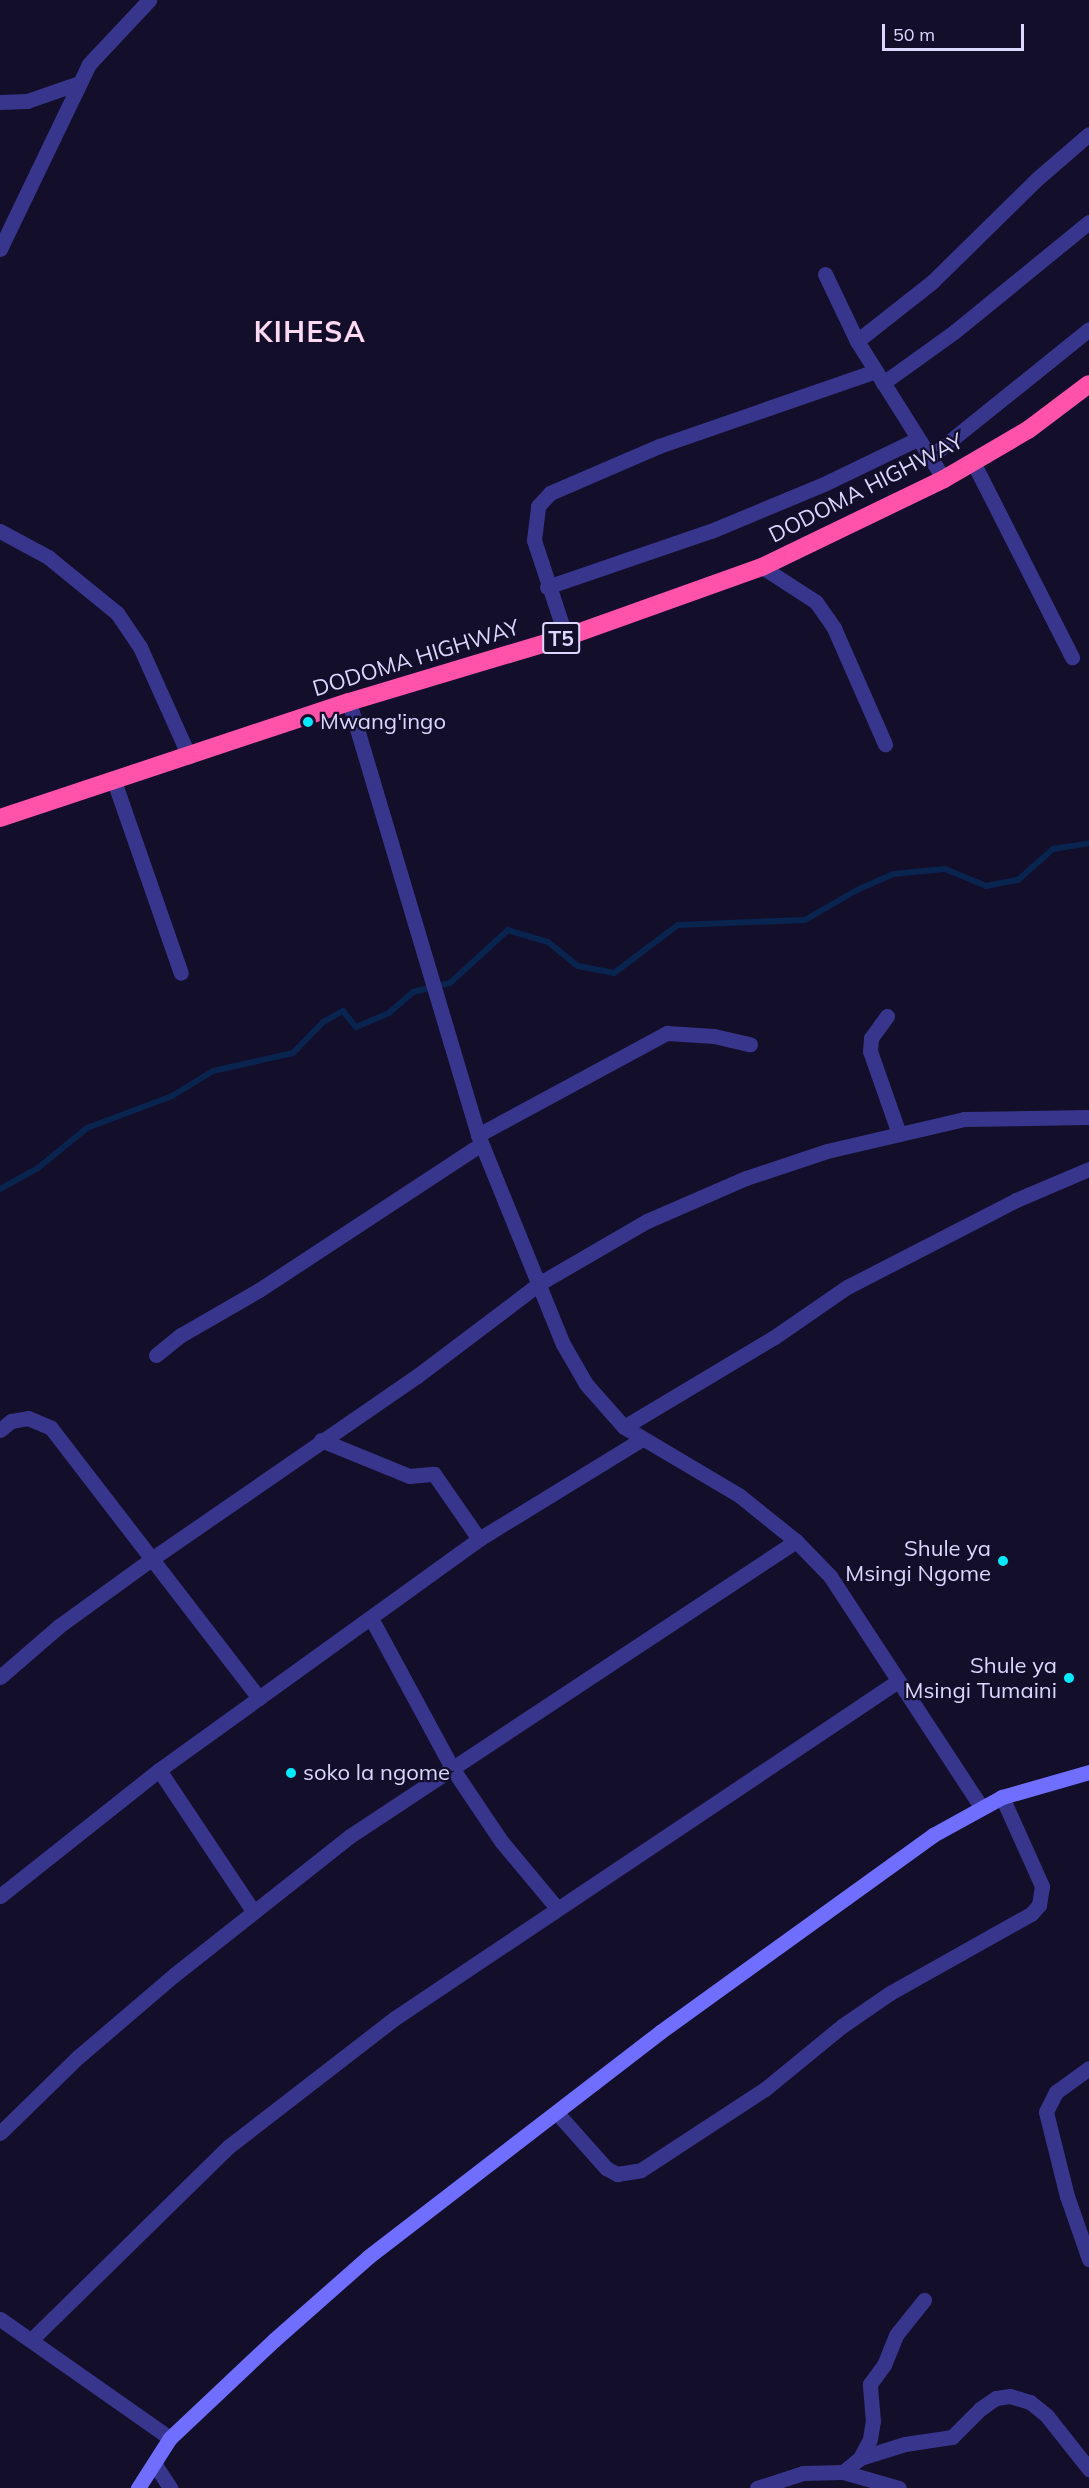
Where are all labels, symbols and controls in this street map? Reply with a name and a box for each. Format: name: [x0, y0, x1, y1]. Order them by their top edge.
scale bar: [885, 12, 1028, 50]
text: 50 m: [893, 23, 935, 46]
district label: KIHESA: [254, 315, 366, 349]
street label: DODOMA HIGHWAY: [764, 428, 968, 548]
street label: DODOMA HIGHWAY: [310, 614, 522, 702]
road number: T5: [542, 620, 580, 656]
place label: Mwang'ingo: [320, 709, 446, 735]
marker: Mwang'ingo: [301, 715, 315, 729]
place label: Shule ya Msingi Ngome: [845, 1535, 991, 1586]
marker: Shule ya Msingi Ngome: [996, 1554, 1010, 1568]
place label: Shule ya Msingi Tumaini: [905, 1652, 1057, 1704]
marker: Shule ya Msingi Tumaini: [1062, 1671, 1076, 1685]
place label: soko la ngome: [303, 1760, 450, 1786]
marker: soko la ngome: [284, 1766, 298, 1780]

